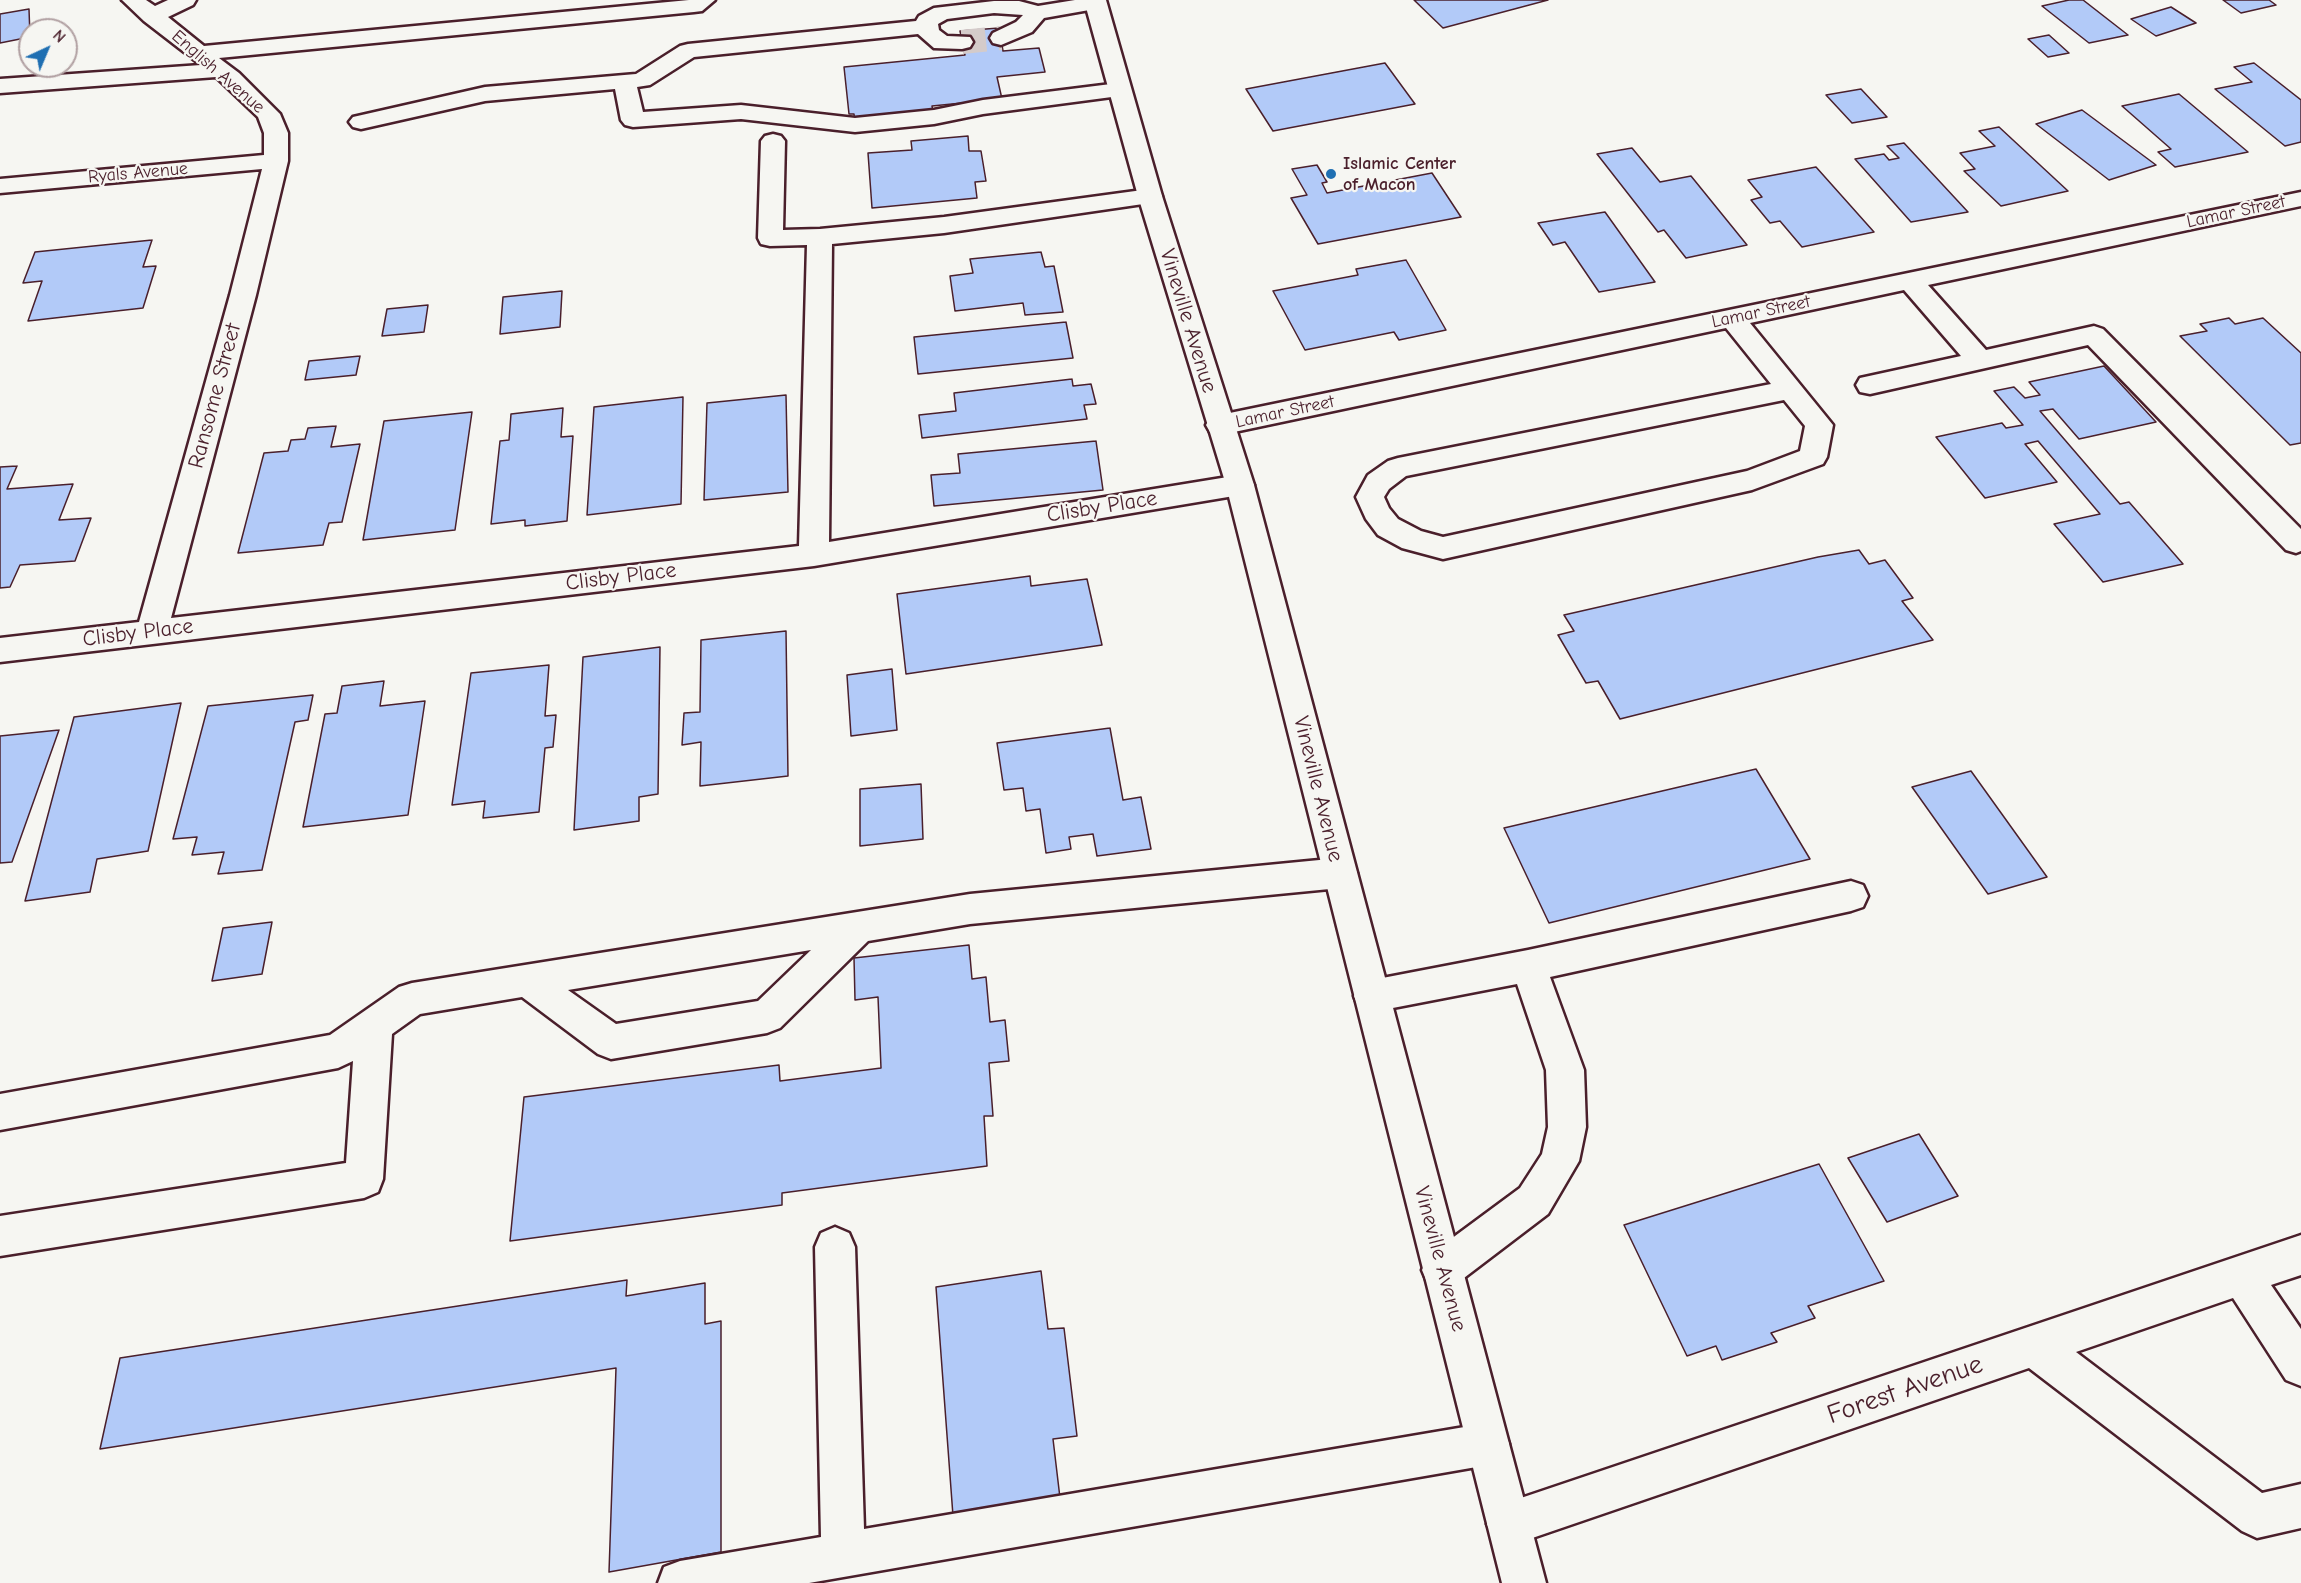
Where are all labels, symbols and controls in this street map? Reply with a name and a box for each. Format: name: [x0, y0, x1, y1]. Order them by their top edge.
north arrow: [18, 18, 78, 78]
text: N: [49, 26, 69, 47]
street label: English Avenue: [167, 26, 269, 118]
place label: Islamic Center of Macon: [1343, 153, 1456, 195]
street label: Ryals Avenue: [87, 158, 189, 188]
marker: Islamic Center of Macon: [1324, 167, 1338, 181]
street label: Lamar Street: [2185, 191, 2287, 233]
street label: Vineville Avenue: [1154, 246, 1222, 396]
street label: Lamar Street: [1710, 291, 1812, 333]
street label: Ransome Street: [183, 321, 247, 471]
street label: Lamar Street: [1234, 391, 1336, 433]
street label: Clisby Place: [1045, 485, 1159, 529]
street label: Clisby Place: [564, 557, 678, 597]
street label: Clisby Place: [81, 613, 195, 653]
street label: Vineville Avenue: [1287, 713, 1349, 865]
street label: Vineville Avenue: [1408, 1184, 1472, 1334]
street label: Forest Avenue: [1823, 1348, 1987, 1432]

